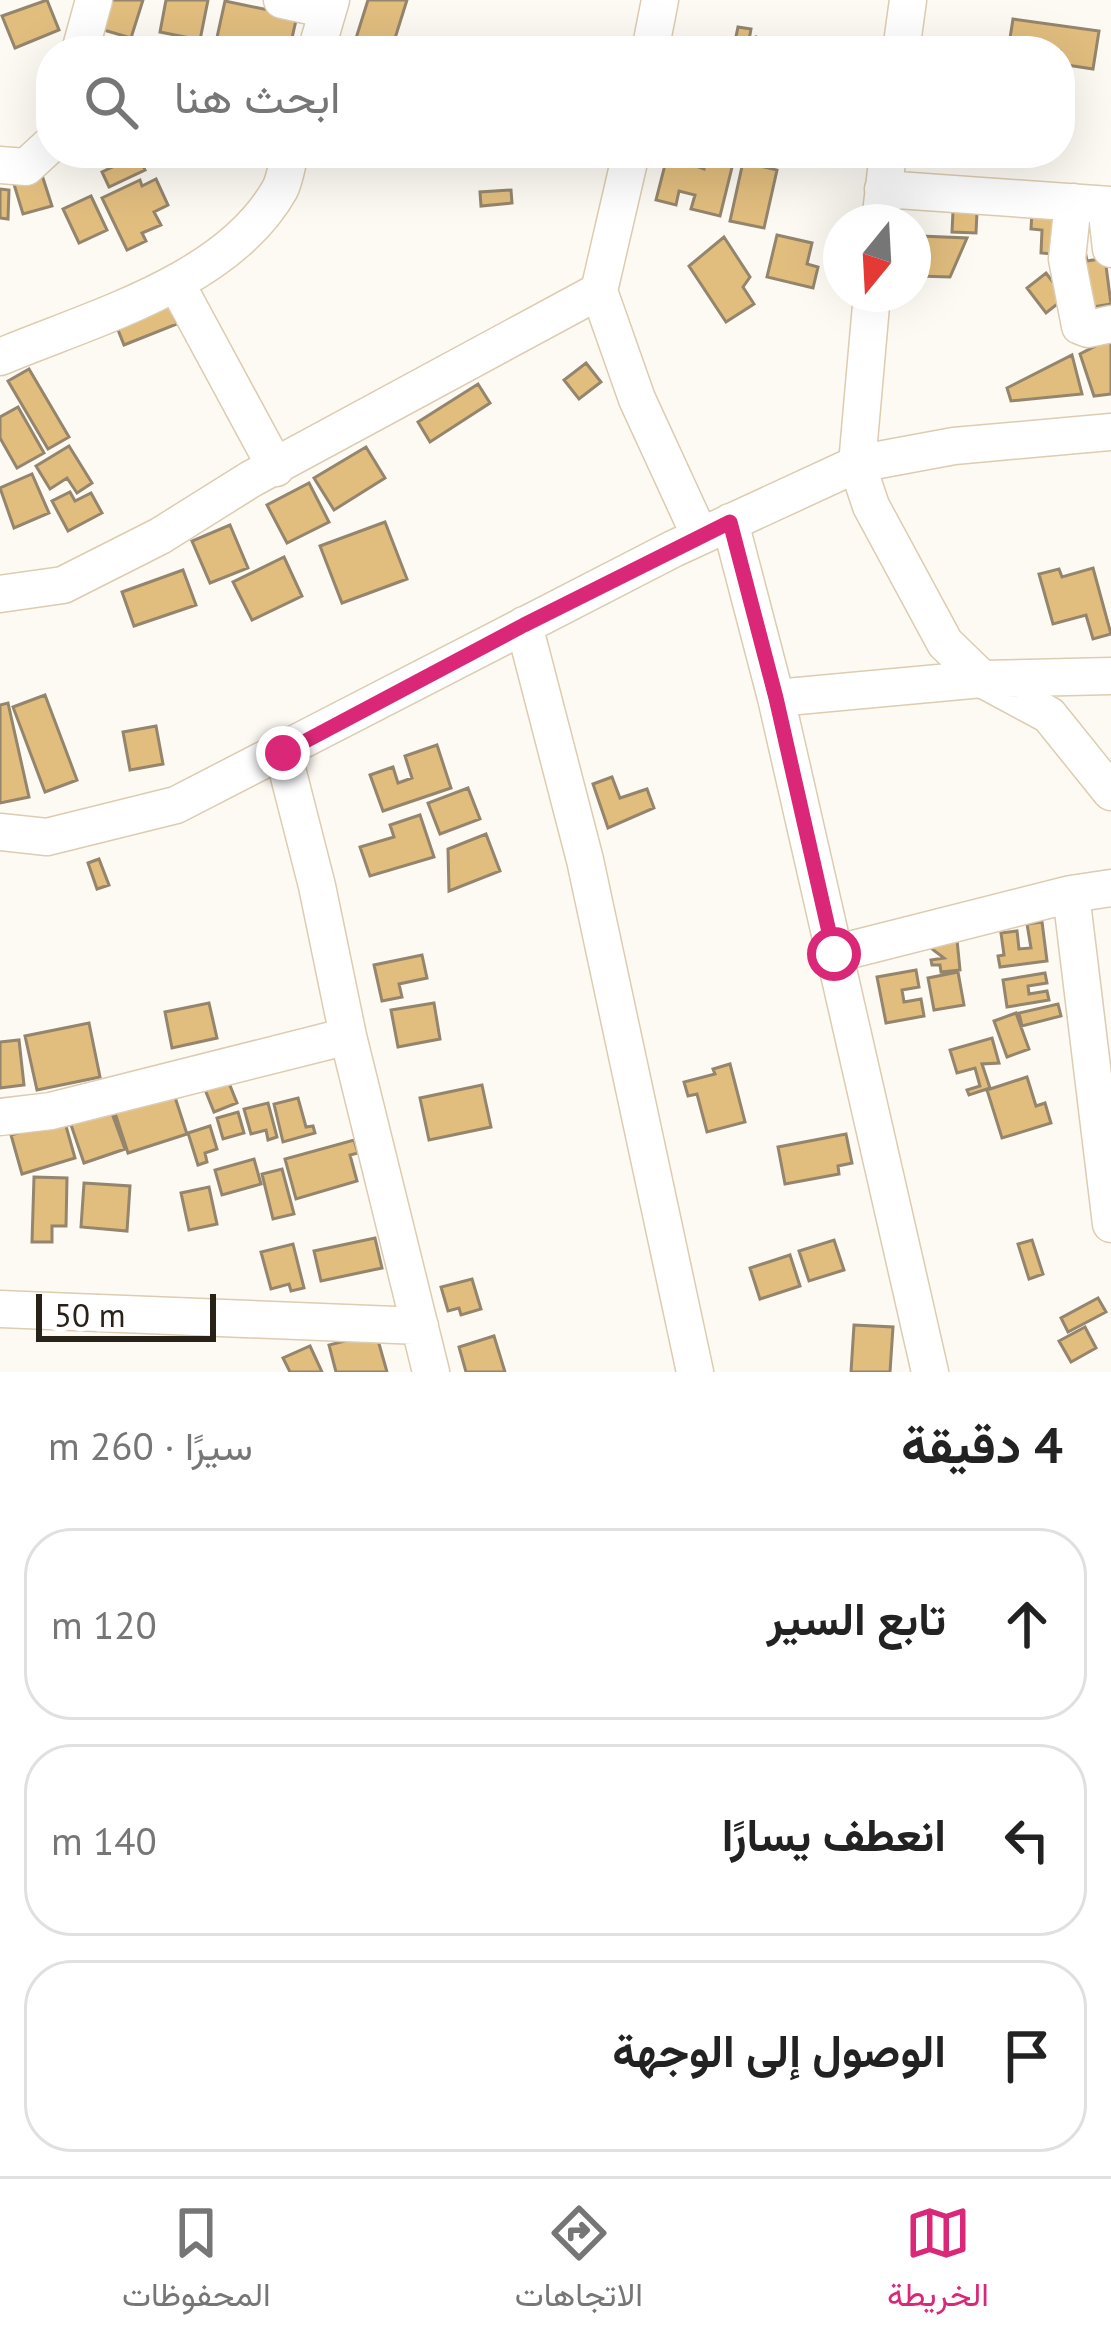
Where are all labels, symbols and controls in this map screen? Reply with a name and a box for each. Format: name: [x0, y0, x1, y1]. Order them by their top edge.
search box: [36, 36, 1075, 168]
text: ابحث هنا: [174, 67, 340, 125]
icon: search: [78, 69, 144, 135]
north arrow: [823, 204, 931, 312]
route end: [256, 726, 310, 780]
route start: [807, 927, 861, 981]
scale bar: [36, 1288, 216, 1341]
text: 50 m: [54, 1293, 126, 1336]
text: 4 دقيقة: [901, 1411, 1063, 1477]
text: سيرًا · 260 m: [48, 1420, 253, 1471]
text: تابع السير: [767, 1589, 946, 1647]
icon: ahead: [994, 1591, 1060, 1657]
text: 120 m: [51, 1599, 157, 1650]
text: انعطف يسارًا: [722, 1805, 946, 1863]
icon: left: [994, 1807, 1060, 1873]
text: 140 m: [51, 1815, 157, 1866]
text: الوصول إلى الوجهة: [612, 2021, 946, 2079]
icon: arrive: [994, 2023, 1060, 2089]
tab: المحفوظات: [122, 2200, 271, 2324]
tab: الاتجاهات: [515, 2200, 643, 2324]
tab: الخريطة: [887, 2200, 989, 2324]

